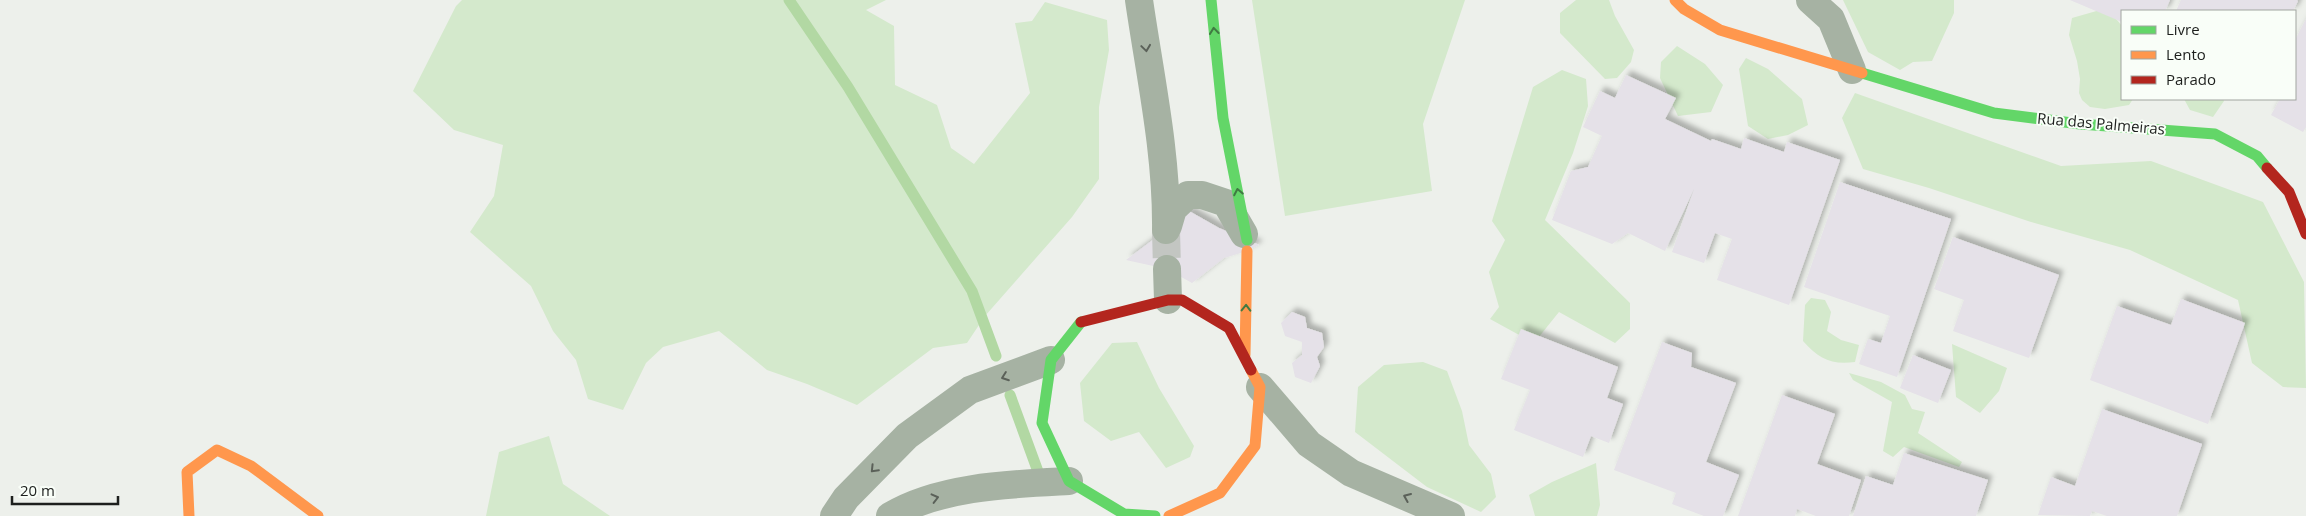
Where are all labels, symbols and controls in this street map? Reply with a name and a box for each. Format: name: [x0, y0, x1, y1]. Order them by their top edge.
legend: [2121, 10, 2296, 100]
text: Livre: [2166, 19, 2200, 39]
one-way arrow: [1209, 27, 1220, 35]
text: Lento: [2166, 44, 2206, 64]
one-way arrow: [1140, 45, 1151, 53]
text: Parado: [2166, 69, 2216, 89]
street label: Rua das Palmeiras: [2036, 107, 2166, 139]
one-way arrow: [1233, 188, 1243, 196]
one-way arrow: [1240, 304, 1251, 312]
one-way arrow: [1002, 371, 1010, 381]
one-way arrow: [871, 464, 880, 473]
scale bar: [12, 474, 119, 506]
text: 20 m: [20, 480, 55, 500]
one-way arrow: [1403, 492, 1412, 503]
one-way arrow: [930, 493, 939, 504]

